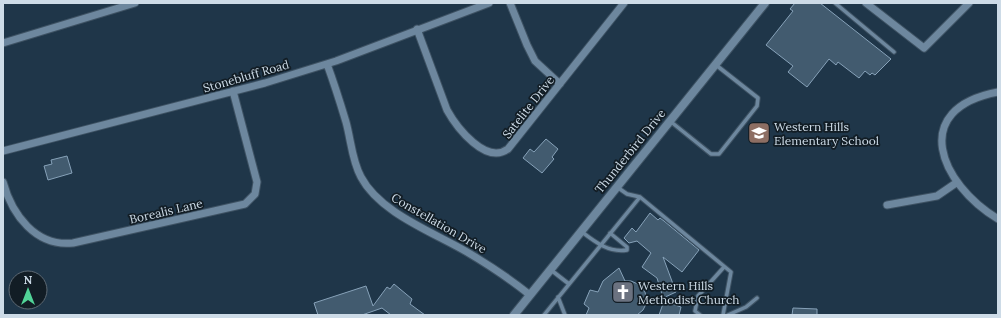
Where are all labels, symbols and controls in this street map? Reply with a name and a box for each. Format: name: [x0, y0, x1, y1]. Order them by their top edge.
street label: Stonebluff Road: [201, 57, 291, 95]
street label: Satelite Drive: [499, 72, 557, 141]
street label: Thunderbird Drive: [591, 106, 669, 196]
place label: Western Hills Elementary School: [774, 119, 879, 148]
school or university icon: Western Hills Elementary School: [746, 120, 772, 146]
street label: Constellation Drive: [389, 190, 490, 257]
street label: Borealis Lane: [128, 195, 205, 227]
north arrow: [8, 270, 48, 310]
text: N: [24, 273, 33, 287]
place label: Western Hills Methodist Church: [638, 278, 740, 307]
church icon: Western Hills Methodist Church: [610, 279, 636, 305]

